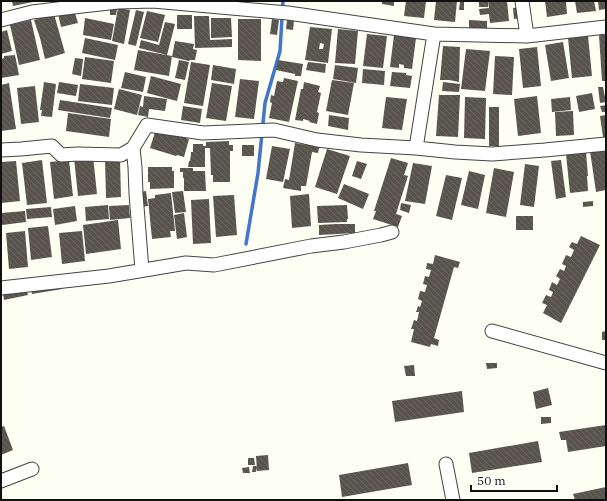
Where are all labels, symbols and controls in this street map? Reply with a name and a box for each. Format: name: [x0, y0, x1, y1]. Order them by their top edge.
scale bar: [471, 467, 557, 493]
text: 50 m: [477, 473, 506, 488]

